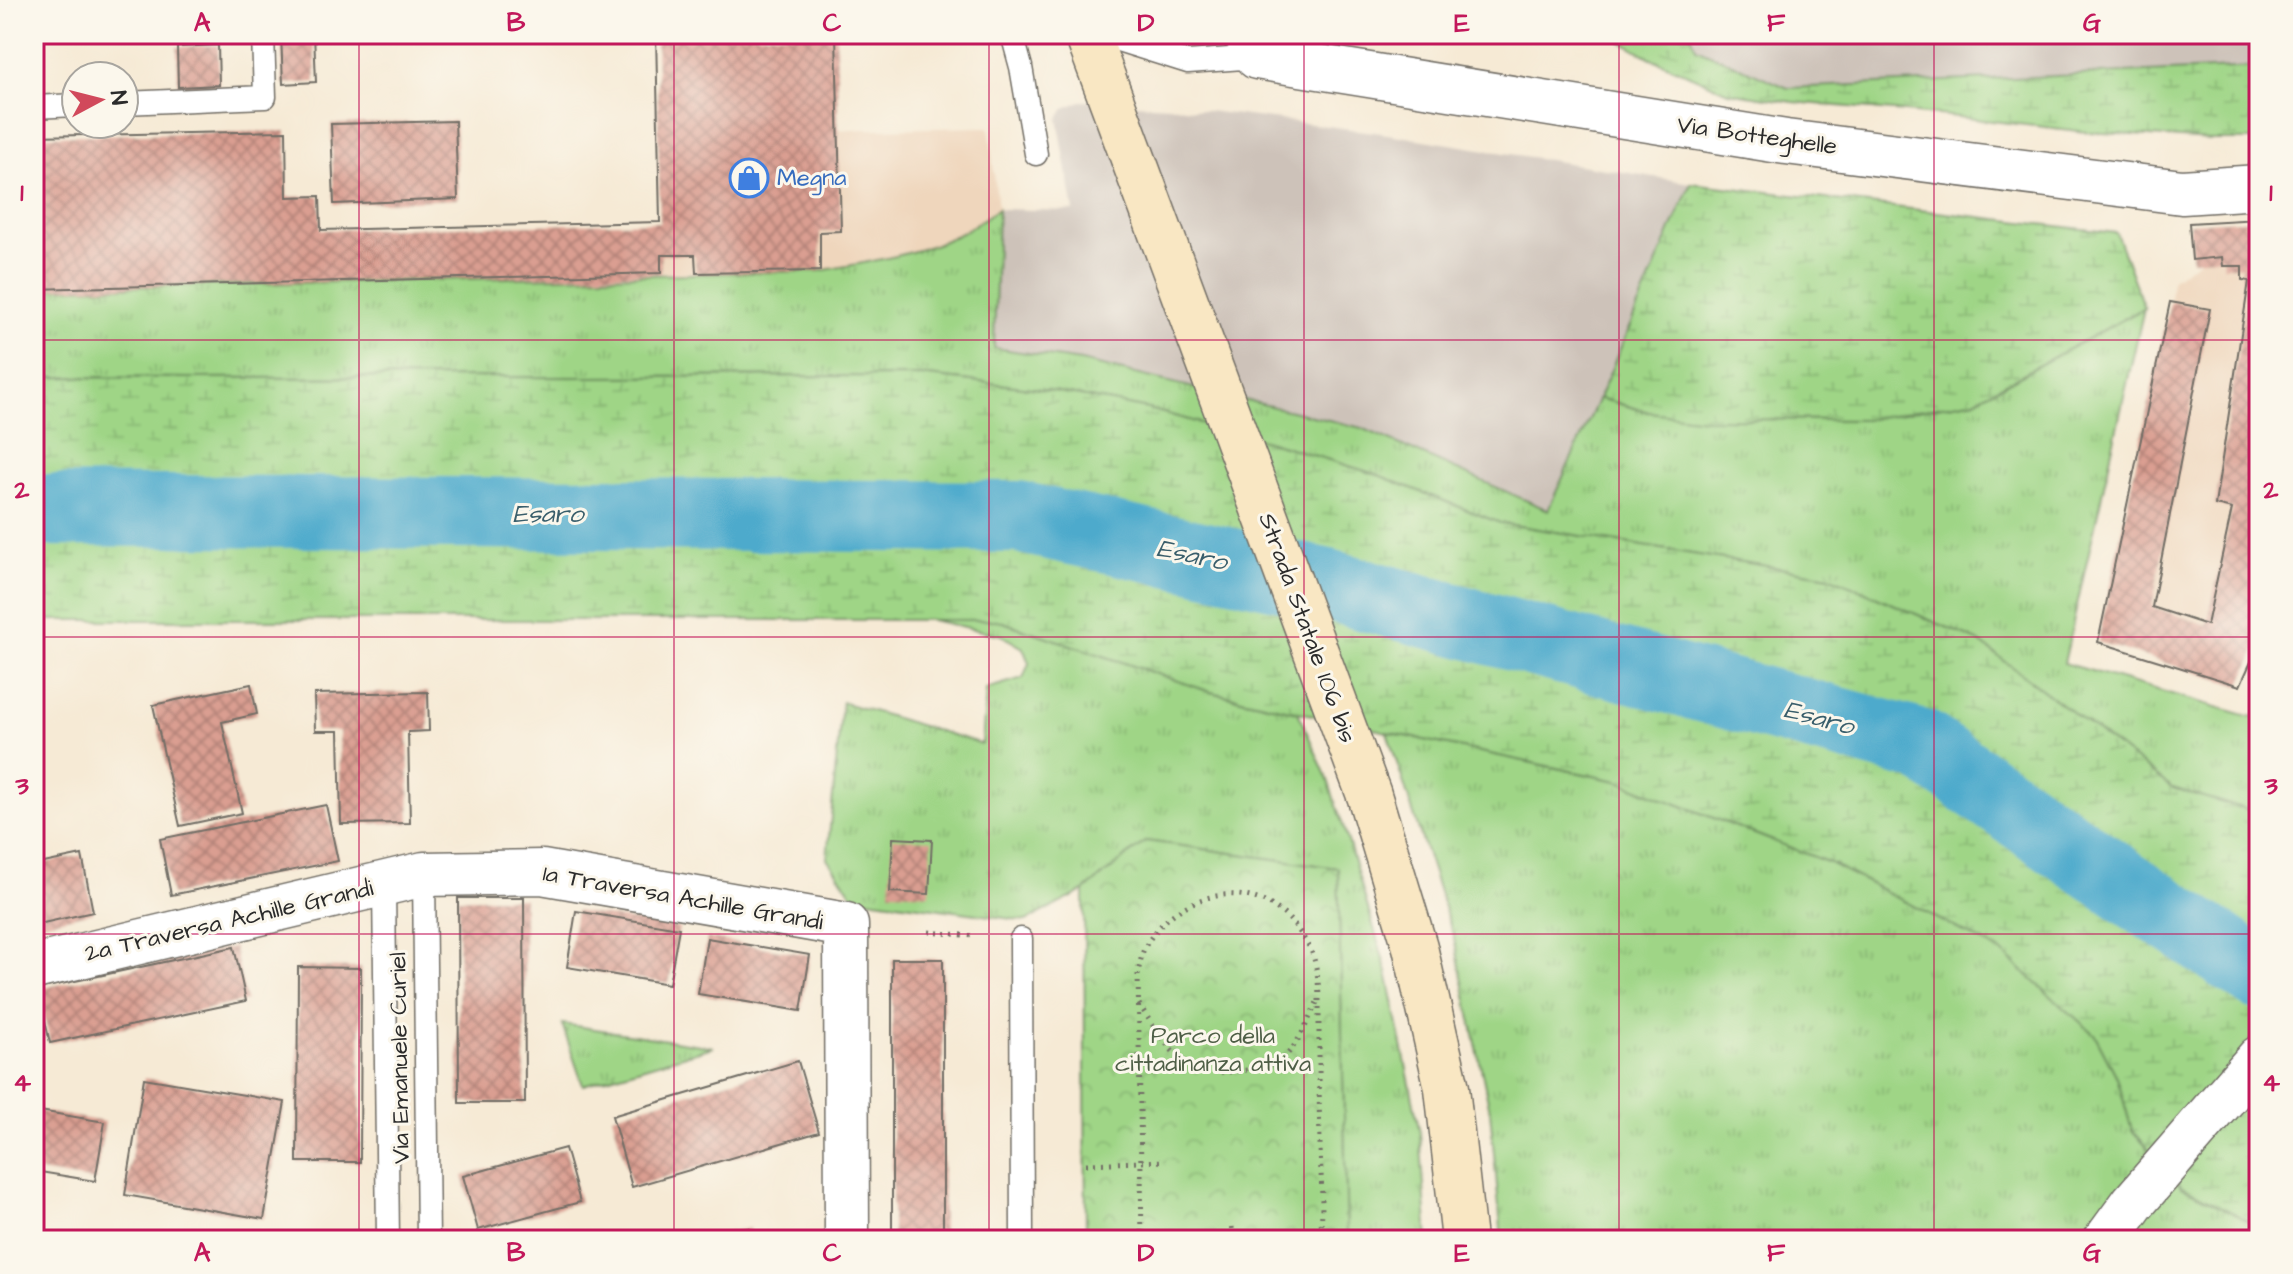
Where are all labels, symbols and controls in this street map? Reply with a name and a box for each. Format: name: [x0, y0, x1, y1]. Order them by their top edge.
text: A: [194, 5, 211, 41]
text: B: [507, 5, 526, 41]
text: C: [823, 5, 842, 41]
text: D: [1138, 5, 1155, 41]
text: E: [1454, 5, 1470, 41]
text: F: [1767, 5, 1786, 41]
text: G: [2083, 5, 2101, 41]
north arrow: [60, 60, 140, 140]
text: N: [102, 89, 135, 107]
street label: Via Botteghelle: [1675, 108, 1839, 165]
shop icon: Megna: [728, 157, 770, 199]
place label: Megna: [777, 161, 846, 196]
text: 1: [20, 175, 24, 211]
text: 1: [2269, 175, 2273, 211]
text: 2: [14, 472, 30, 508]
text: 2: [2263, 472, 2279, 508]
water label: Esaro: [513, 496, 586, 532]
street label: Strada Statale 106 bis: [1250, 508, 1364, 748]
water label: Esaro: [1154, 530, 1233, 580]
water label: Esaro: [1780, 691, 1860, 745]
text: 3: [14, 768, 29, 804]
text: 3: [2263, 768, 2278, 804]
street label: 1a Traversa Achille Grandi: [540, 857, 826, 939]
street label: 2a Traversa Achille Grandi: [82, 871, 377, 971]
street label: Via Emanuele Curiel: [381, 952, 419, 1164]
park label: Parco della cittadinanza attiva: [1115, 1019, 1311, 1081]
text: 4: [13, 1065, 31, 1101]
text: 4: [2262, 1065, 2280, 1101]
text: A: [194, 1235, 211, 1271]
text: B: [507, 1235, 526, 1271]
text: C: [823, 1235, 842, 1271]
text: D: [1138, 1235, 1155, 1271]
text: E: [1454, 1235, 1470, 1271]
text: F: [1767, 1235, 1786, 1271]
text: G: [2083, 1235, 2101, 1271]

